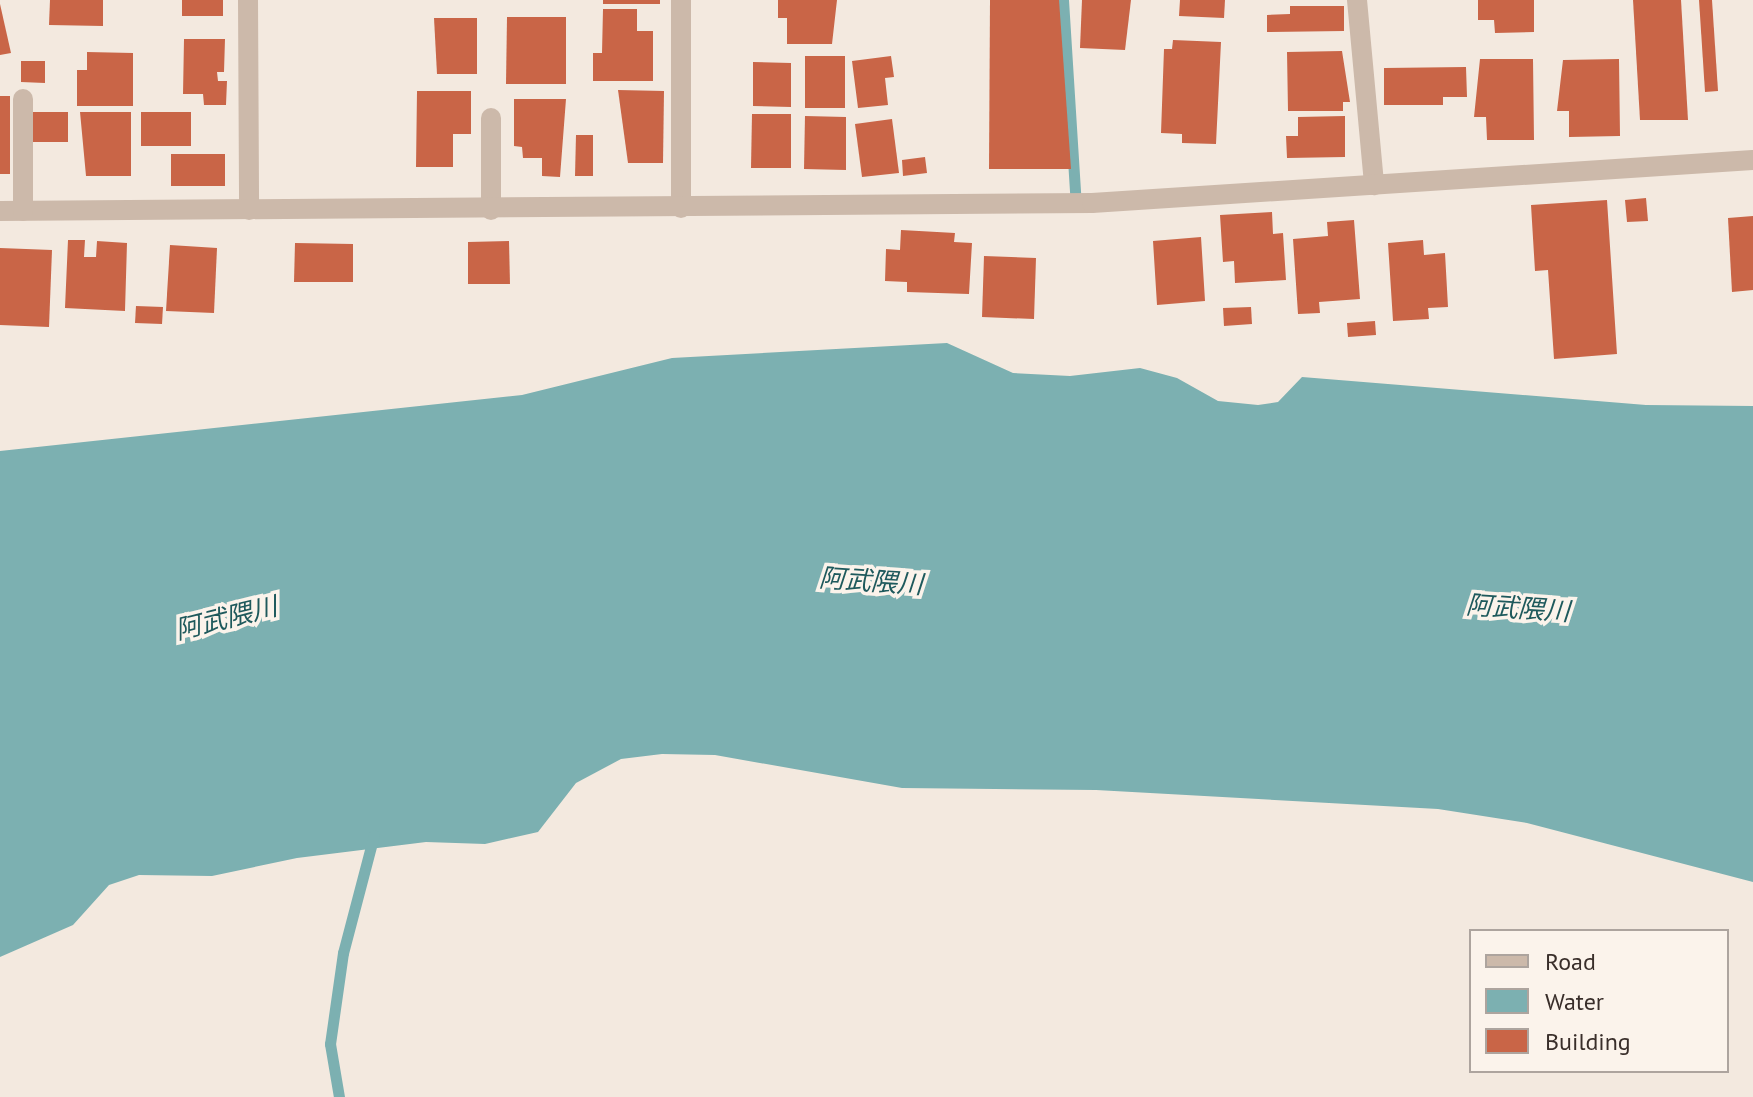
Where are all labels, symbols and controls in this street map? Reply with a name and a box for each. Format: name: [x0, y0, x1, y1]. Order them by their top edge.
water label: 阿武隈川: [818, 562, 924, 600]
water label: 阿武隈川: [1465, 589, 1571, 627]
water label: 阿武隈川: [172, 590, 280, 646]
legend: [1469, 929, 1729, 1073]
text: Road: [1545, 946, 1596, 977]
text: Water: [1545, 986, 1604, 1017]
text: Building: [1545, 1026, 1631, 1057]

